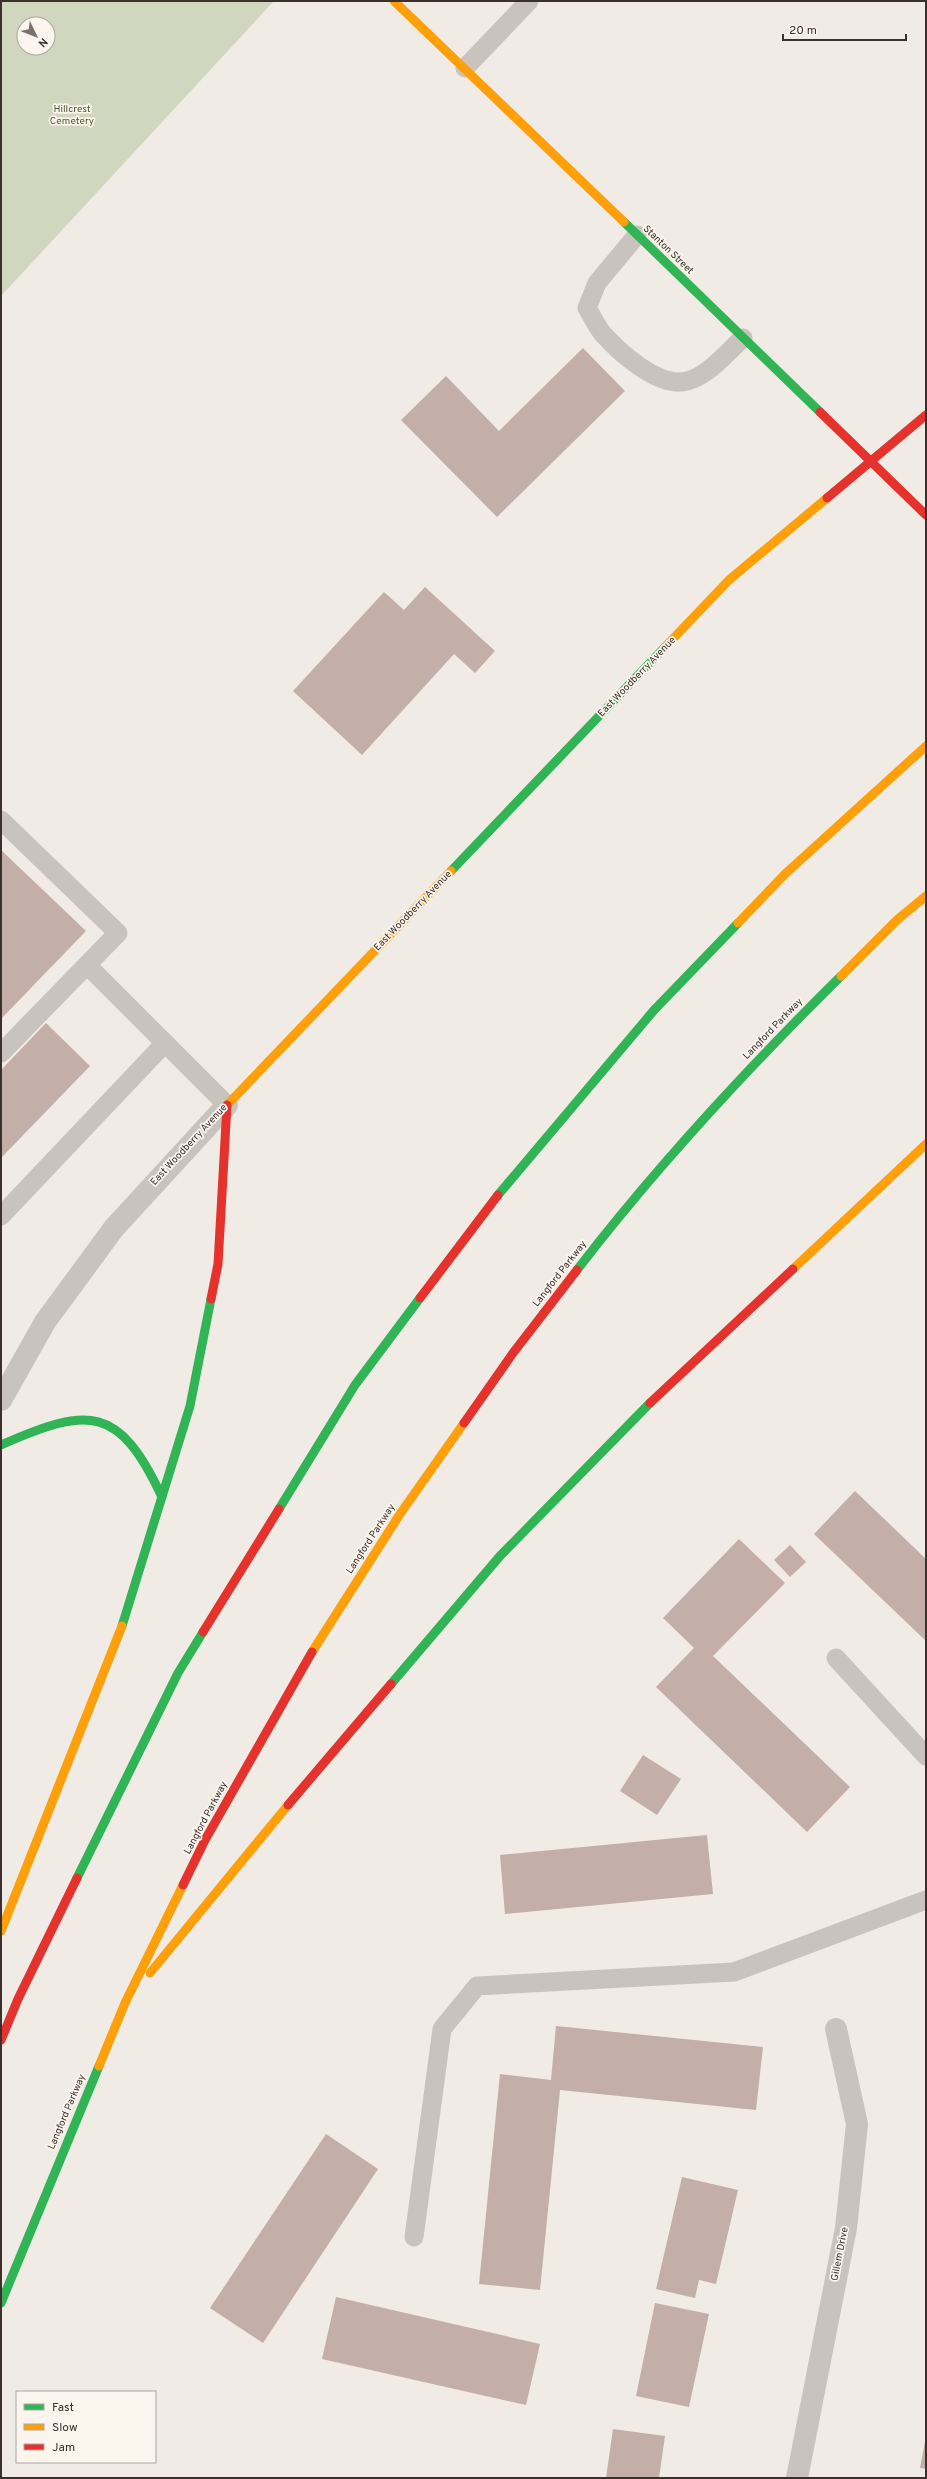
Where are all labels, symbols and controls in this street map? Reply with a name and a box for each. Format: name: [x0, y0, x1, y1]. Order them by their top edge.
north arrow: [16, 16, 56, 56]
scale bar: [783, 16, 906, 42]
text: 20 m: [789, 23, 817, 39]
text: N: [35, 34, 50, 50]
park label: Hillcrest Cemetery: [50, 103, 94, 128]
street label: Stanton Street: [640, 223, 696, 277]
street label: East Woodberry Avenue: [595, 634, 679, 720]
street label: East Woodberry Avenue: [371, 868, 455, 954]
street label: Langford Parkway: [740, 995, 806, 1063]
street label: East Woodberry Avenue: [148, 1102, 230, 1188]
street label: Langford Parkway: [530, 1238, 590, 1310]
street label: Langford Parkway: [344, 1502, 398, 1576]
street label: Langford Parkway: [181, 1779, 231, 1857]
street label: Langford Parkway: [45, 2072, 89, 2152]
street label: Gillem Drive: [828, 2226, 852, 2282]
legend: [16, 2391, 156, 2463]
text: Fast: [52, 2400, 74, 2416]
text: Slow: [52, 2420, 78, 2436]
text: Jam: [52, 2440, 75, 2456]

